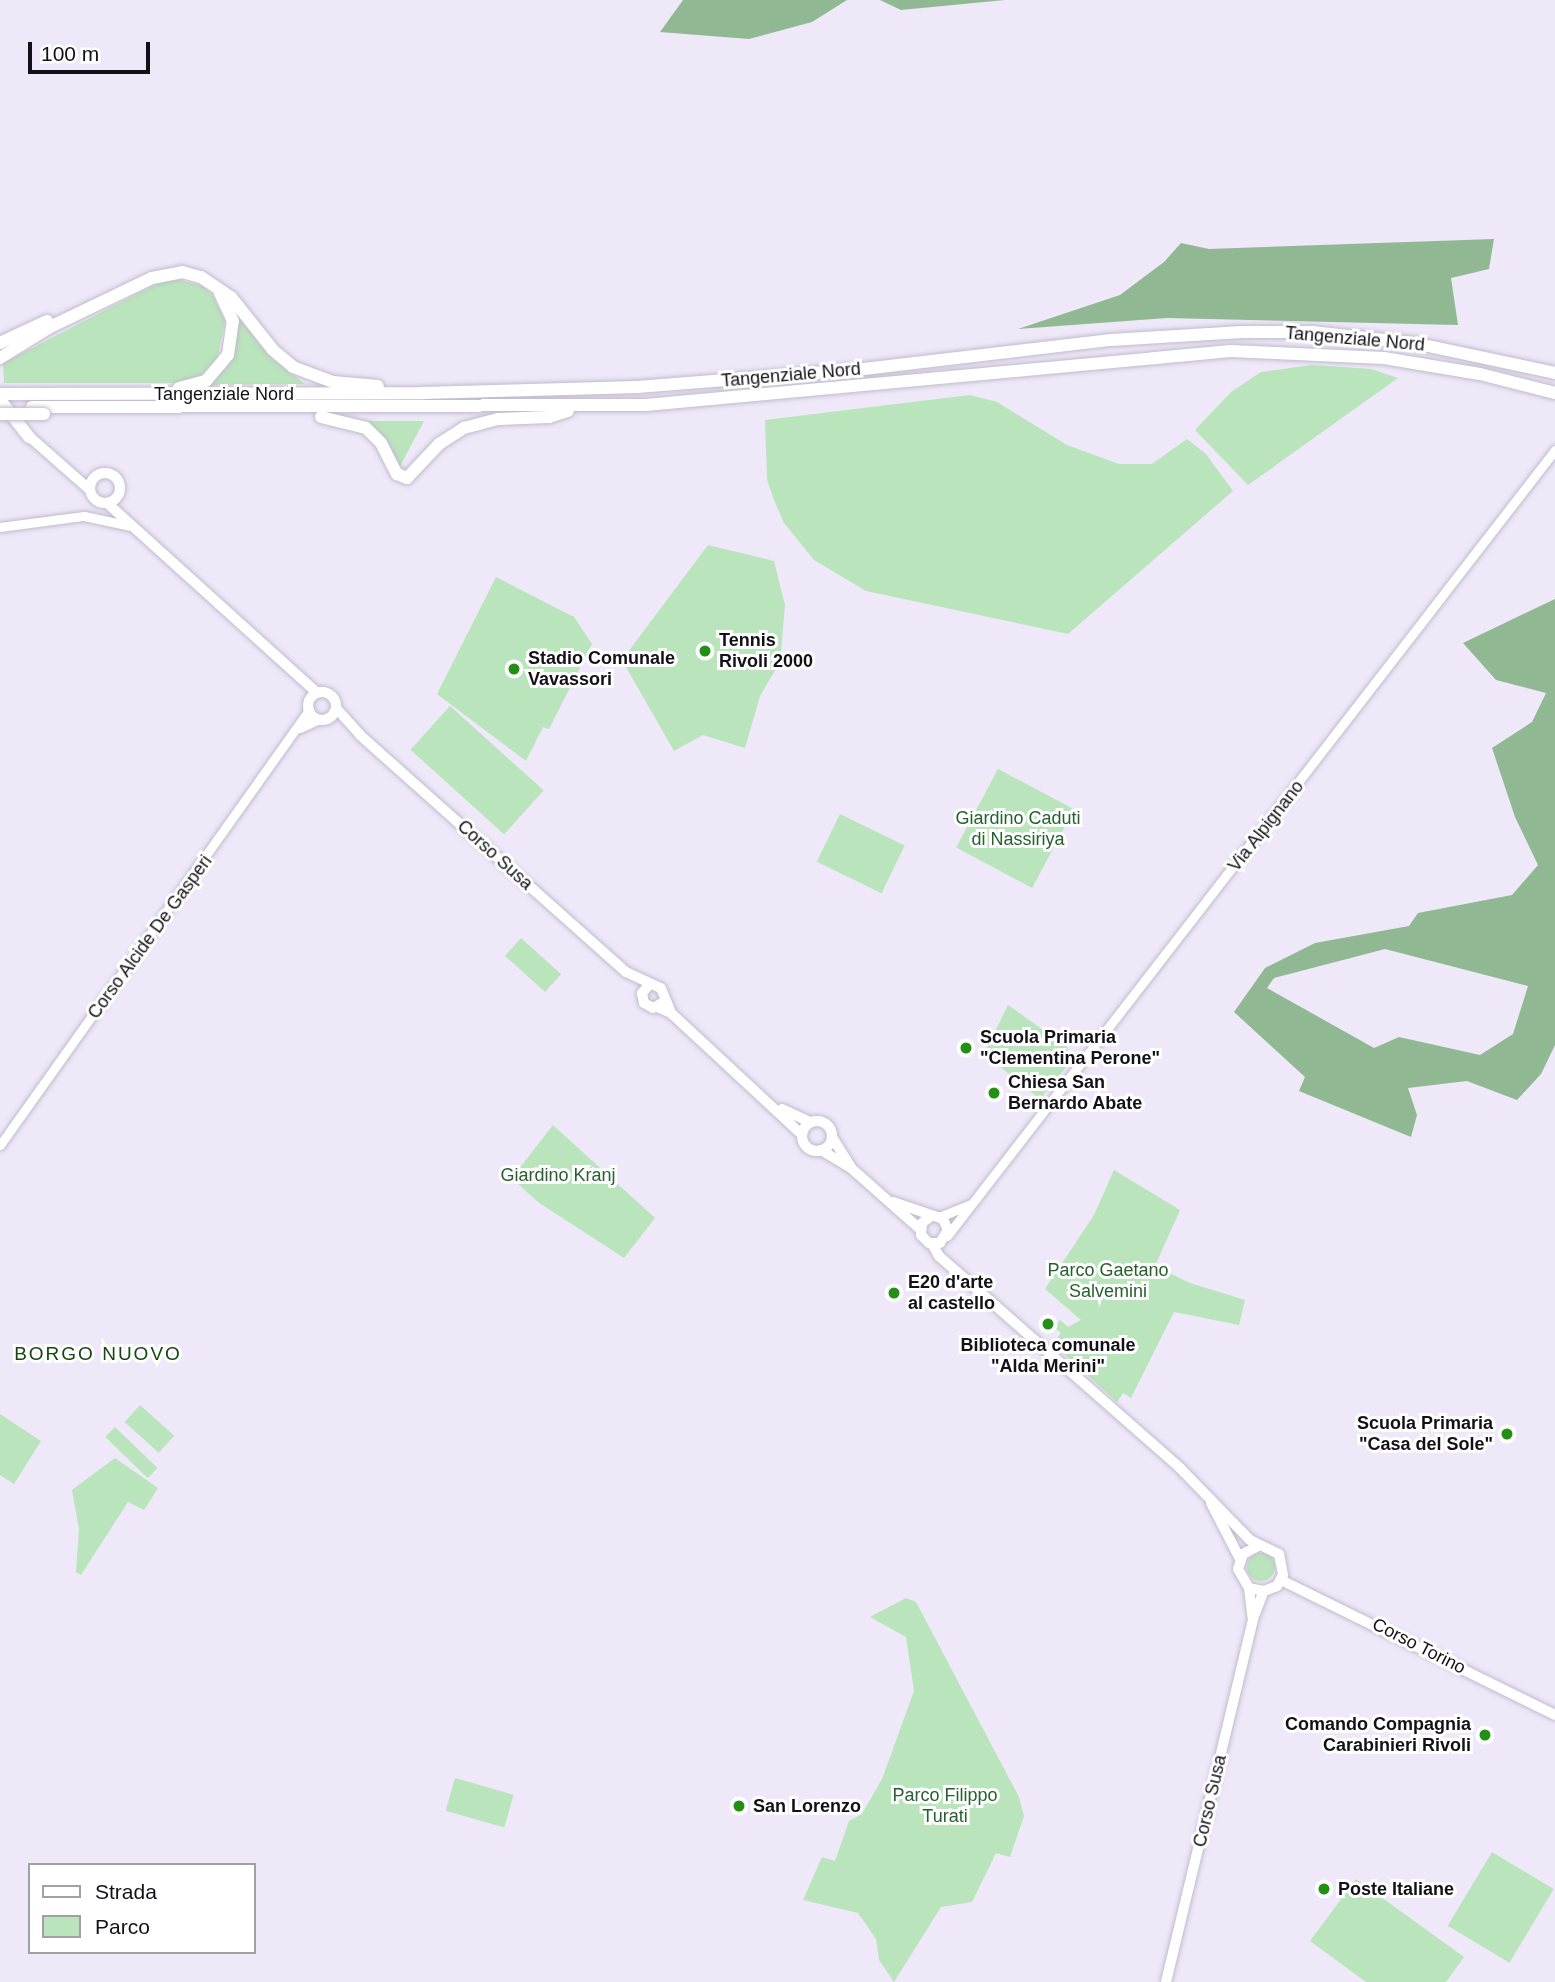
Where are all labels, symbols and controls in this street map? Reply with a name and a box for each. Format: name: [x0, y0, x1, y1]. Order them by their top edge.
scale bar: [32, 28, 154, 72]
text: 100 m: [41, 42, 99, 65]
street label: Tangenziale Nord: [1284, 322, 1426, 356]
street label: Tangenziale Nord: [720, 358, 862, 392]
street label: Tangenziale Nord: [154, 383, 294, 405]
place label: Tennis Rivoli 2000: [719, 630, 813, 672]
marker: Tennis Rivoli 2000: [697, 643, 713, 659]
place label: Stadio Comunale Vavassori: [528, 648, 675, 690]
marker: Stadio Comunale Vavassori: [506, 661, 522, 677]
street label: Via Alpignano: [1223, 776, 1309, 876]
park label: Giardino Caduti di Nassiriya: [955, 808, 1081, 850]
street label: Corso Susa: [453, 816, 537, 894]
street label: Corso Alcide De Gasperi: [83, 851, 217, 1023]
place label: Scuola Primaria "Clementina Perone": [980, 1027, 1160, 1070]
marker: Scuola Primaria "Clementina Perone": [958, 1040, 974, 1056]
place label: Chiesa San Bernardo Abate: [1008, 1072, 1143, 1114]
marker: Chiesa San Bernardo Abate: [986, 1085, 1002, 1101]
park label: Giardino Kranj: [500, 1164, 616, 1186]
park label: Parco Gaetano Salvemini: [1047, 1260, 1169, 1302]
place label: E20 d'arte al castello: [908, 1272, 995, 1314]
marker: E20 d'arte al castello: [886, 1285, 902, 1301]
marker: Biblioteca comunale "Alda Merini": [1040, 1316, 1056, 1332]
place label: Biblioteca comunale "Alda Merini": [960, 1335, 1136, 1378]
district label: BORGO NUOVO: [16, 1343, 180, 1365]
place label: Scuola Primaria "Casa del Sole": [1357, 1413, 1493, 1456]
marker: Scuola Primaria "Casa del Sole": [1499, 1426, 1515, 1442]
street label: Corso Torino: [1369, 1613, 1469, 1679]
place label: Comando Compagnia Carabinieri Rivoli: [1285, 1714, 1471, 1756]
marker: Comando Compagnia Carabinieri Rivoli: [1477, 1727, 1493, 1743]
street label: Corso Susa: [1189, 1753, 1231, 1849]
park label: Parco Filippo Turati: [892, 1785, 998, 1828]
place label: San Lorenzo: [753, 1795, 861, 1817]
marker: San Lorenzo: [731, 1798, 747, 1814]
legend: [28, 1863, 256, 1954]
place label: Poste Italiane: [1338, 1878, 1454, 1900]
text: Strada: [95, 1880, 157, 1903]
marker: Poste Italiane: [1316, 1881, 1332, 1897]
text: Parco: [95, 1915, 150, 1938]

